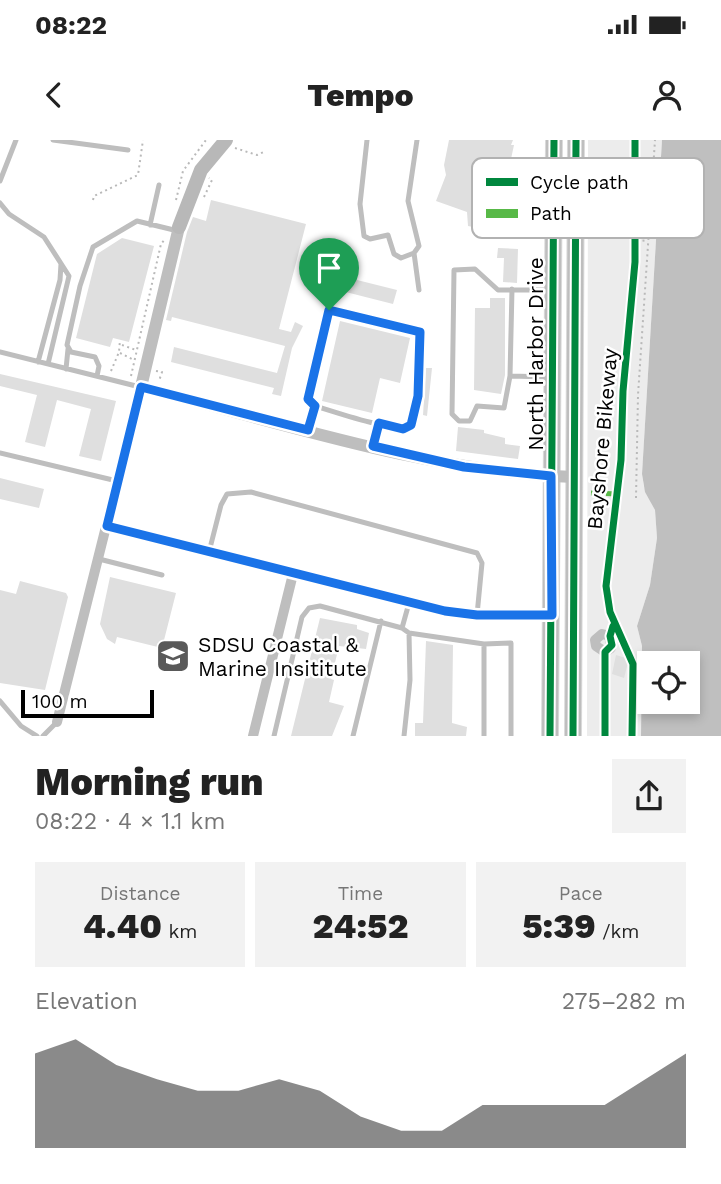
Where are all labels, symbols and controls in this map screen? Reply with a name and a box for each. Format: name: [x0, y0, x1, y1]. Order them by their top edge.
text: 08:22: [35, 10, 107, 40]
icon: back: [35, 76, 73, 114]
text: Tempo: [307, 76, 414, 114]
icon: person: [648, 76, 686, 114]
legend: [472, 158, 704, 238]
text: Cycle path: [530, 171, 629, 194]
text: Path: [530, 202, 572, 225]
pin: [299, 238, 359, 310]
icon: arrive: [310, 249, 348, 287]
street label: North Harbor Drive: [523, 257, 548, 451]
street label: Bayshore Bikeway: [582, 347, 622, 531]
place label: SDSU Coastal & Marine Insititute: [198, 632, 367, 681]
school or university icon: SDSU Coastal & Marine Insititute: [154, 637, 192, 675]
map controls: [637, 651, 700, 714]
button: locate: [637, 651, 700, 714]
scale bar: [21, 687, 154, 719]
text: 100 m: [32, 690, 88, 713]
button: share: [612, 759, 686, 833]
text: Morning run: [35, 760, 264, 804]
text: 08:22 · 4 × 1.1 km: [35, 808, 225, 835]
text: Distance: [100, 882, 181, 905]
text: Time: [338, 882, 383, 905]
text: Pace: [559, 882, 603, 905]
text: 4.40: [83, 905, 162, 947]
text: 24:52: [313, 905, 408, 947]
text: 5:39: [522, 905, 596, 947]
text: km: [162, 920, 197, 943]
text: /km: [596, 920, 639, 943]
text: Elevation: [35, 988, 138, 1015]
text: 275–282 m: [562, 988, 686, 1015]

